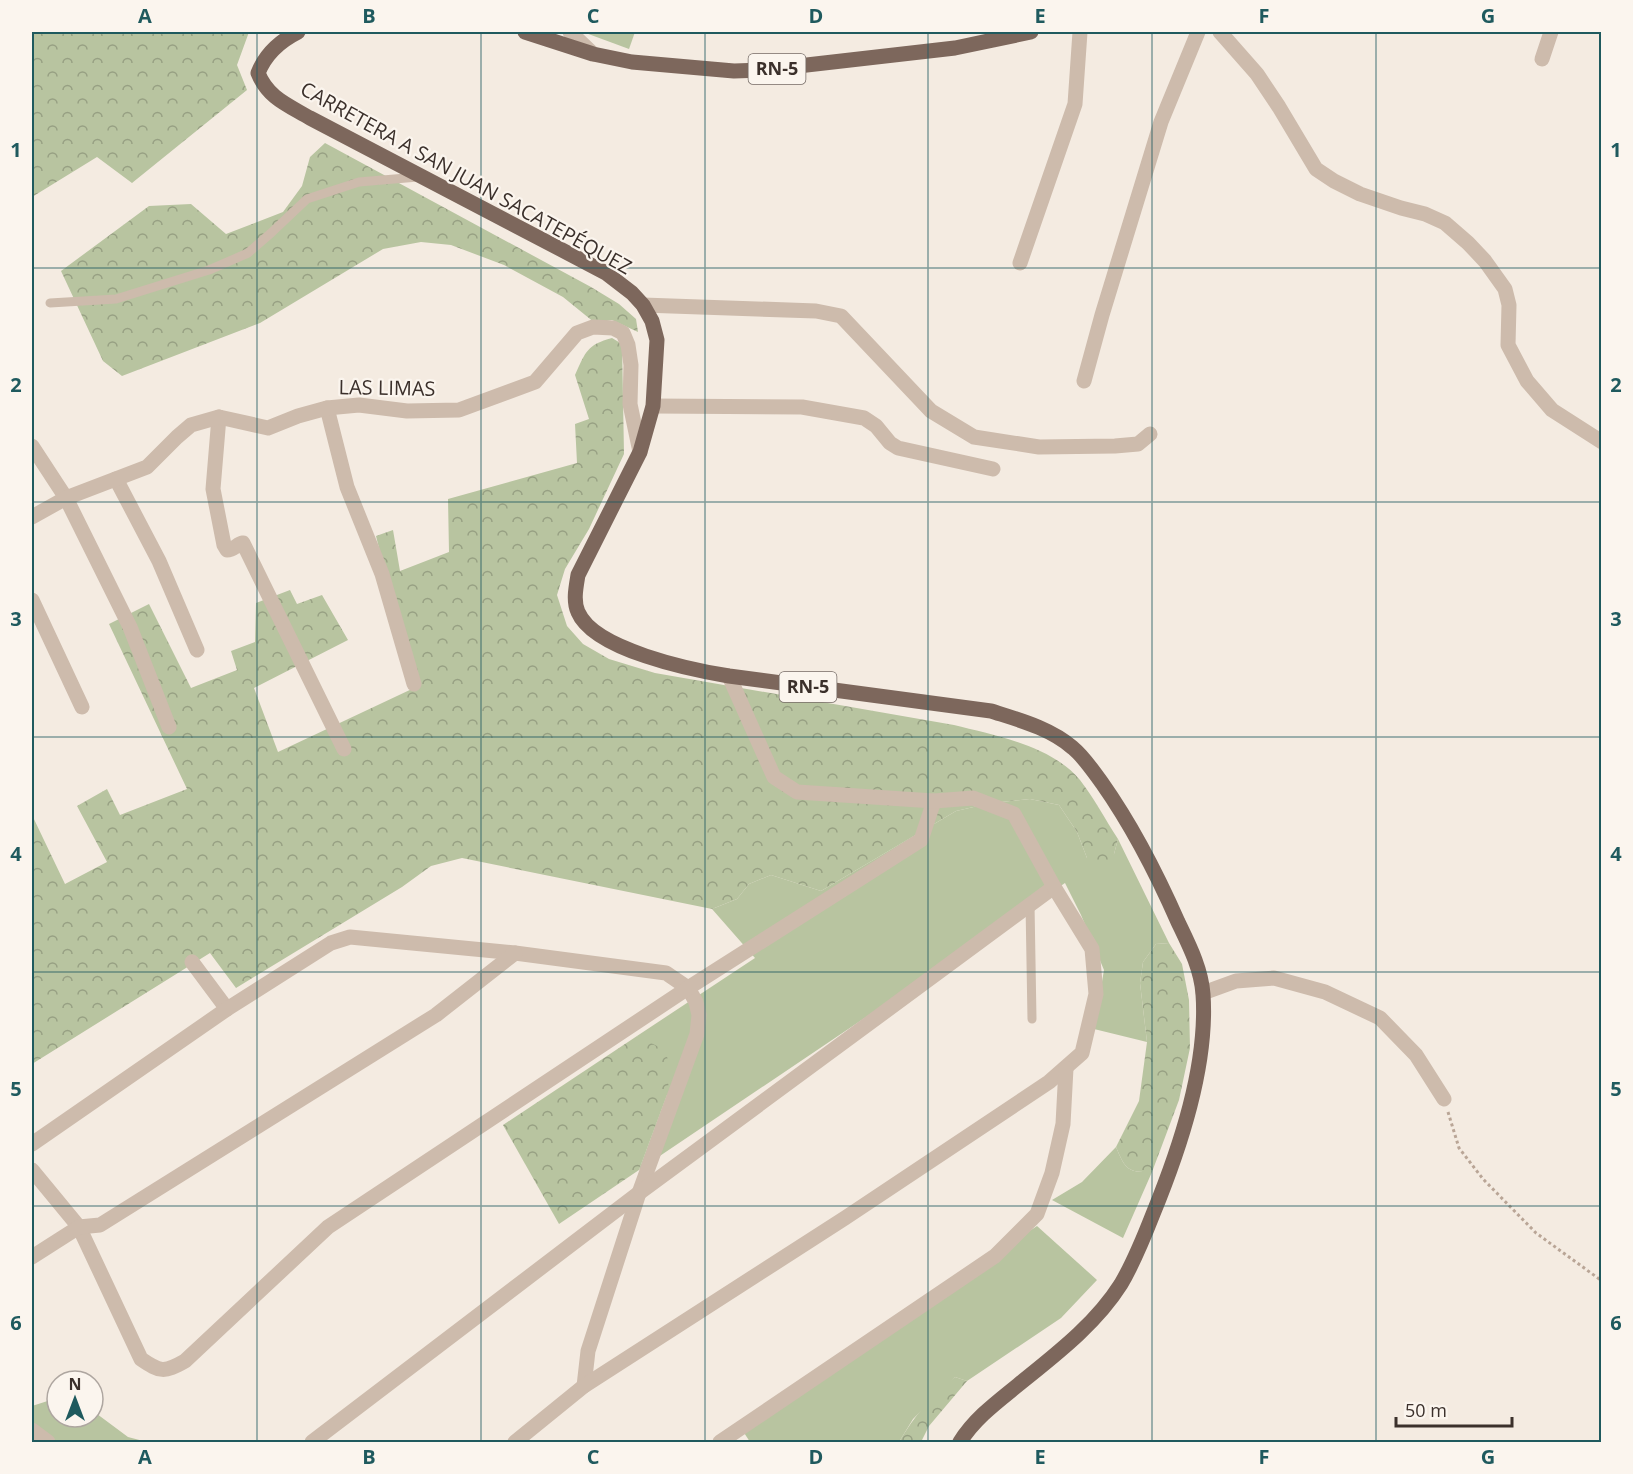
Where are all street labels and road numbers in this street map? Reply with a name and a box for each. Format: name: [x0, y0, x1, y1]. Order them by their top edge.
road number: RN-5: [748, 54, 806, 84]
street label: CARRETERA A SAN JUAN SACATEPÉQUEZ: [296, 75, 637, 280]
street label: LAS LIMAS: [338, 373, 436, 402]
road number: RN-5: [780, 672, 836, 702]

